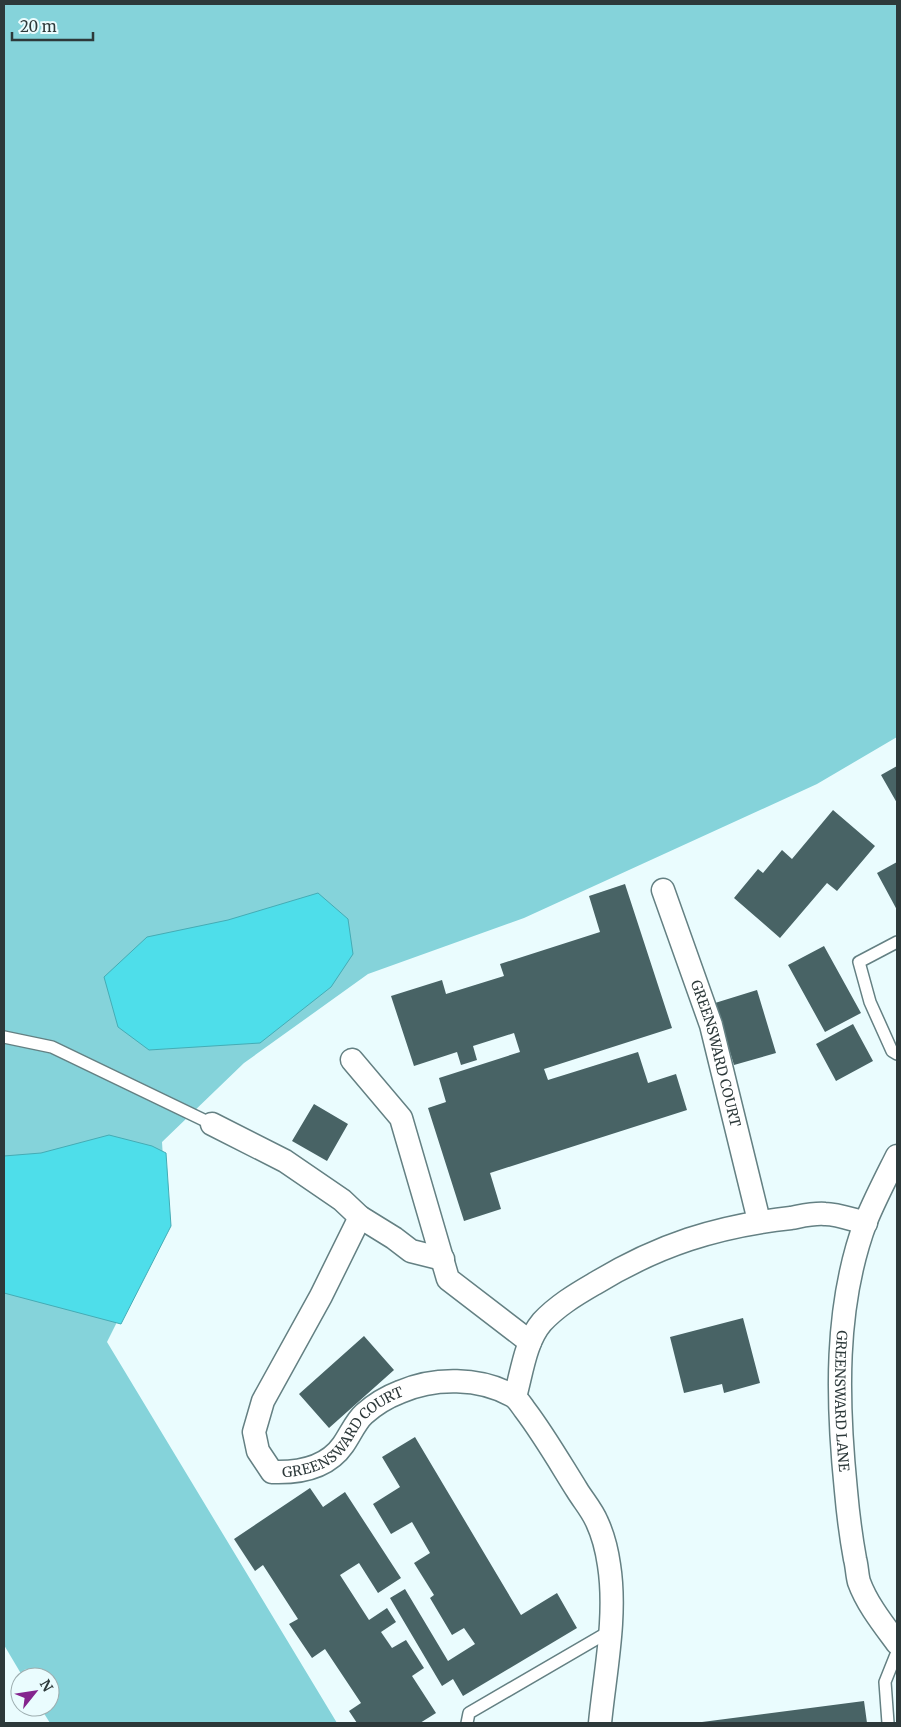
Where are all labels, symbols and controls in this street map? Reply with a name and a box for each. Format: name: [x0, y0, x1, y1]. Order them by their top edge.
scale bar: [12, 10, 94, 42]
text: 20 m: [20, 17, 57, 36]
street label: GREENSWARD COURT: [687, 978, 745, 1129]
street label: GREENSWARD LANE: [831, 1330, 853, 1473]
street label: GREENSWARD COURT: [282, 1383, 406, 1481]
north arrow: [10, 1667, 60, 1717]
text: N: [36, 1676, 57, 1695]

